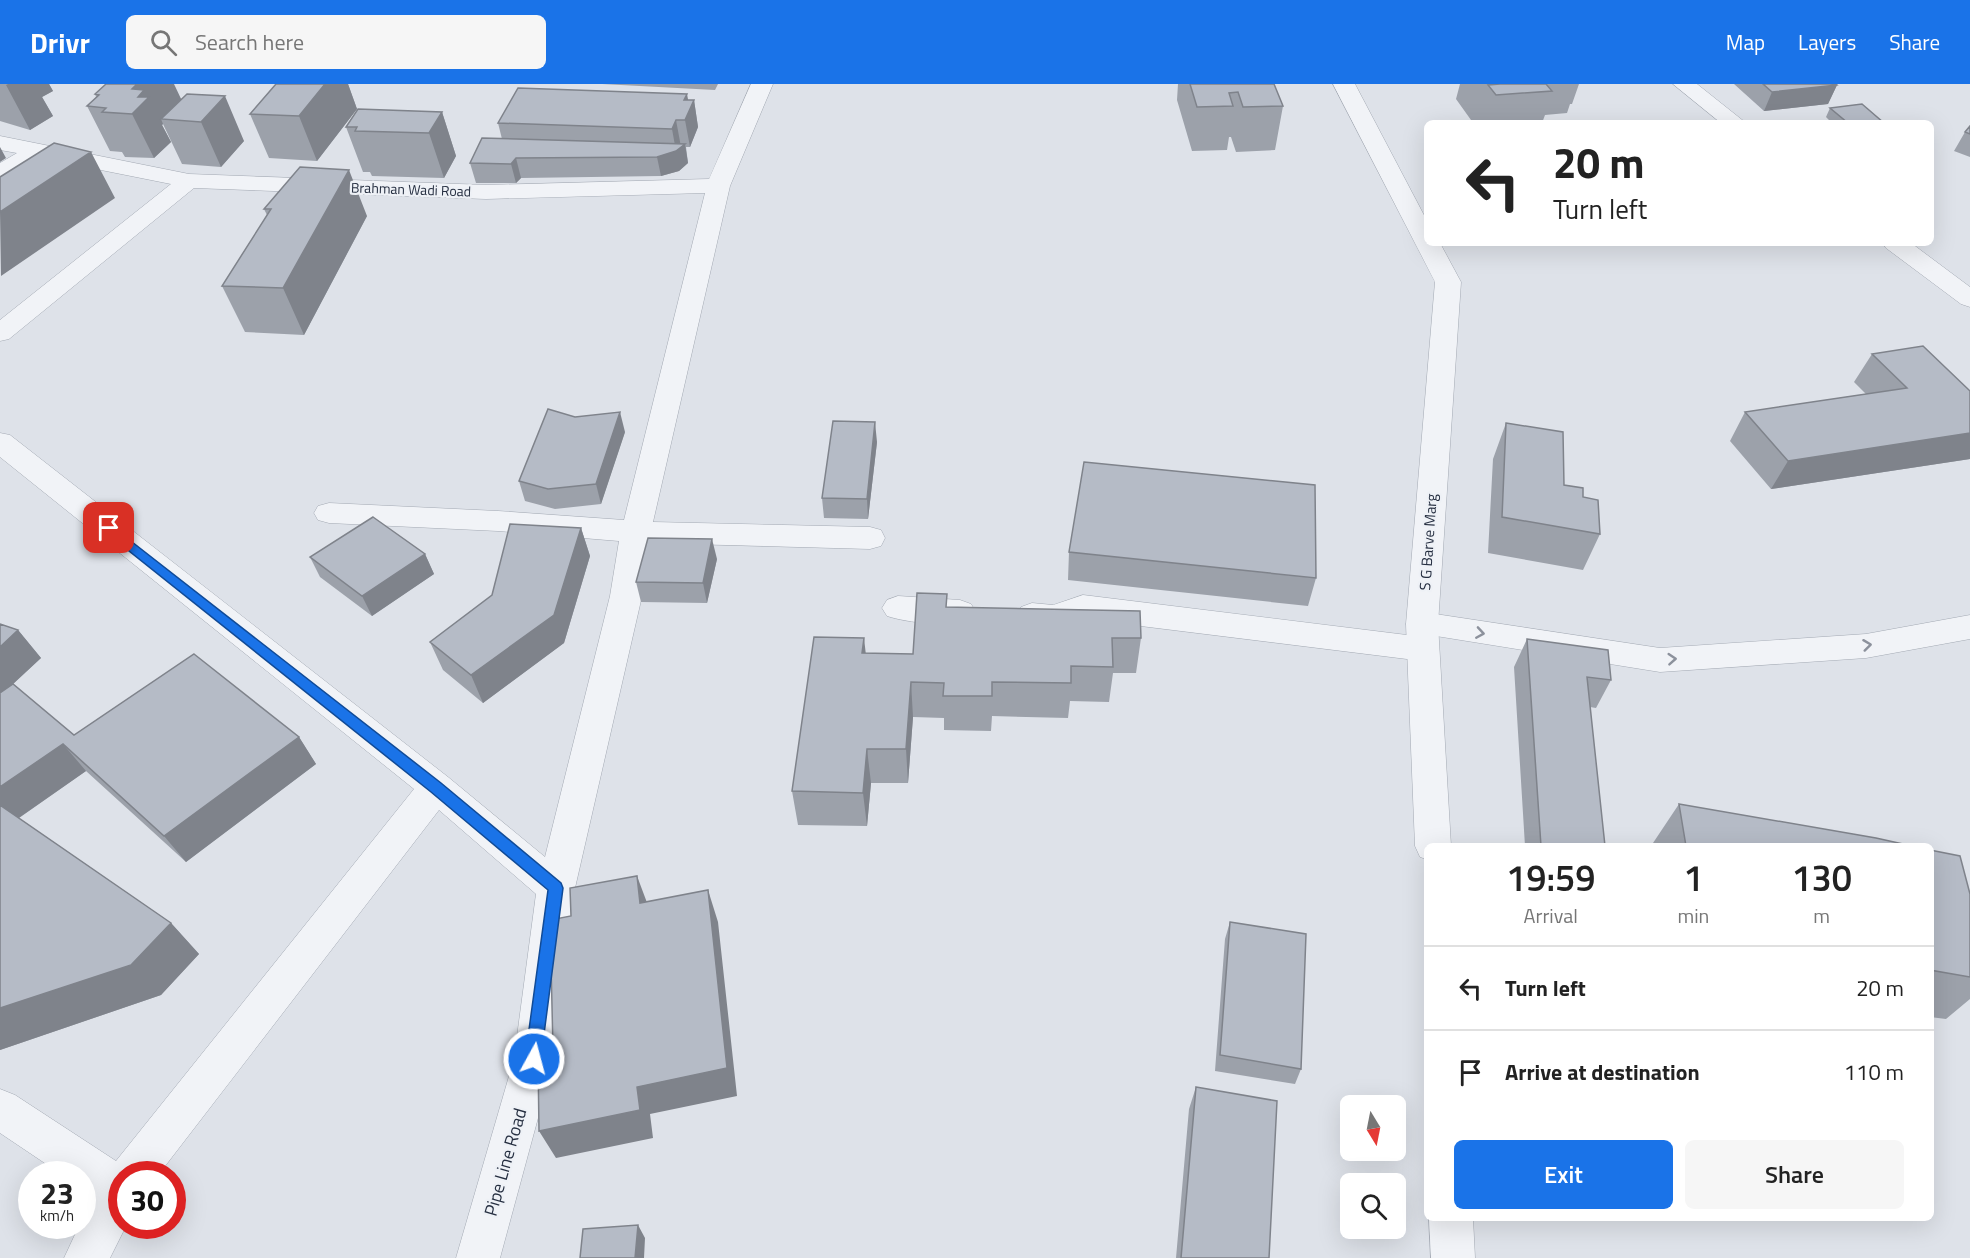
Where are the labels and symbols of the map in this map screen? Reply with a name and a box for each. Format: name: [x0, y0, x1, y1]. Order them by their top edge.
street label: Brahman Wadi Road: [350, 176, 472, 202]
street label: S G Barve Marg: [1413, 493, 1443, 591]
pin: [83, 502, 134, 553]
one-way arrow: [1475, 626, 1484, 638]
one-way arrow: [1862, 639, 1871, 652]
one-way arrow: [1668, 653, 1677, 666]
position arrow: [502, 1027, 566, 1091]
north arrow: [1340, 1095, 1406, 1161]
street label: Pipe Line Road: [477, 1105, 533, 1219]
speed limit sign: 30: [108, 1161, 186, 1239]

